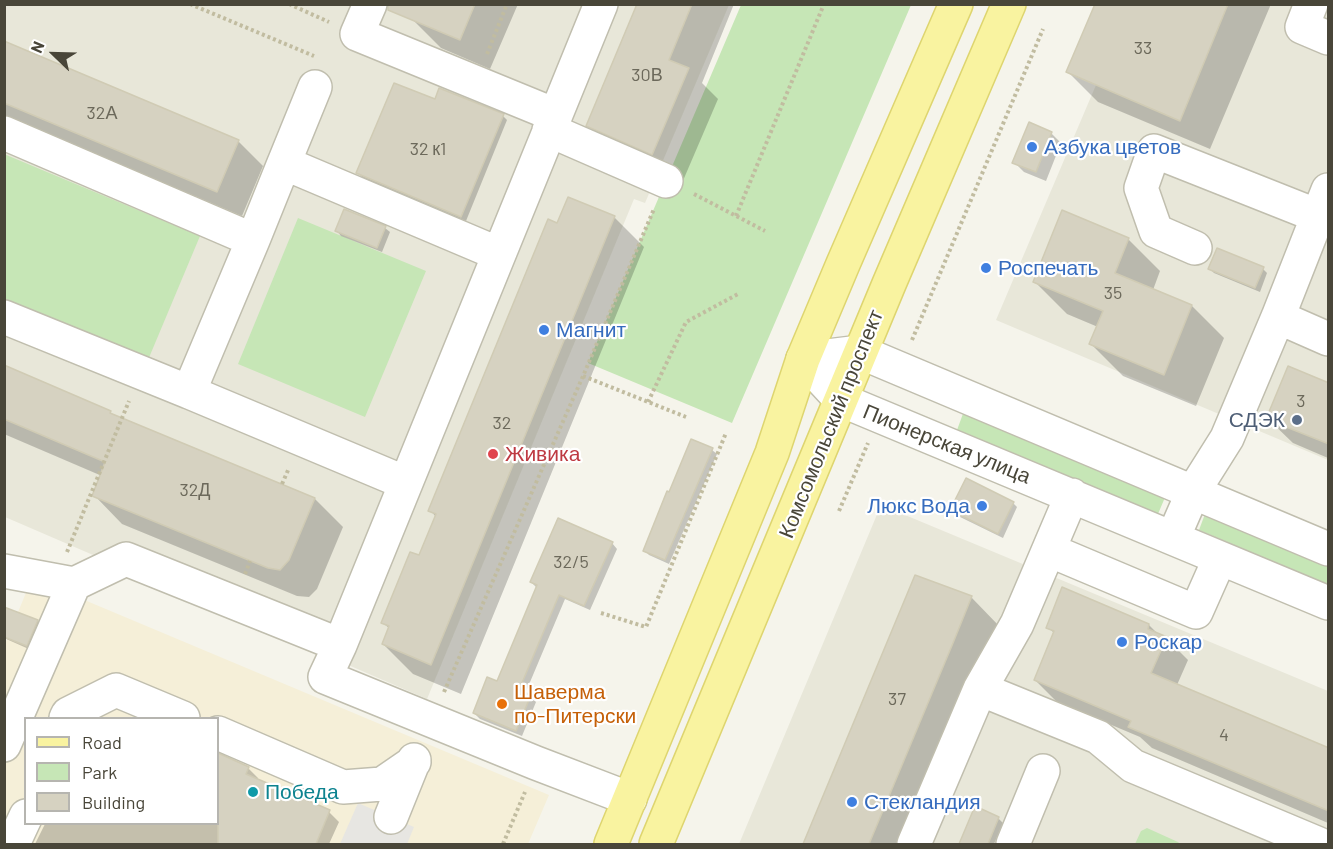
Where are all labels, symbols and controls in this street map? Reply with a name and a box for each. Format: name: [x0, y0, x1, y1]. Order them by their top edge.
north arrow: [24, 24, 84, 84]
house number: 33: [1134, 37, 1152, 59]
text: N: [26, 38, 48, 55]
house number: 30В: [631, 64, 663, 86]
house number: 32А: [87, 102, 117, 124]
place label: Азбука цветов: [1044, 134, 1181, 160]
house number: 32 к1: [410, 138, 446, 160]
marker: Азбука цветов: [1025, 140, 1039, 154]
place label: Роспечать: [998, 255, 1098, 281]
marker: Роспечать: [979, 261, 993, 275]
house number: 35: [1104, 282, 1122, 304]
street label: Комсомольский проспект: [774, 306, 888, 542]
place label: Магнит: [556, 317, 626, 343]
marker: Магнит: [537, 323, 551, 337]
house number: 3: [1296, 390, 1306, 412]
street label: Пионерская улица: [859, 399, 1035, 489]
place label: СДЭК: [1229, 407, 1285, 433]
house number: 32: [493, 412, 511, 434]
marker: СДЭК: [1290, 413, 1304, 427]
place label: Живика: [505, 441, 580, 467]
marker: Живика: [486, 447, 500, 461]
house number: 32Д: [179, 479, 211, 501]
place label: Люкс Вода: [867, 493, 970, 519]
marker: Люкс Вода: [975, 499, 989, 513]
house number: 32/5: [553, 551, 589, 573]
place label: Роскар: [1134, 629, 1202, 655]
marker: Роскар: [1115, 635, 1129, 649]
place label: Шаверма по-Питерски: [514, 679, 636, 729]
house number: 37: [888, 688, 906, 710]
marker: Шаверма по-Питерски: [495, 697, 509, 711]
legend: [24, 717, 219, 825]
house number: 4: [1219, 724, 1229, 746]
text: Road: [82, 731, 122, 753]
text: Park: [82, 761, 117, 783]
place label: Победа: [265, 779, 339, 805]
marker: Победа: [246, 785, 260, 799]
place label: Стекландия: [864, 789, 981, 815]
text: Building: [82, 791, 145, 813]
marker: Стекландия: [845, 795, 859, 809]

